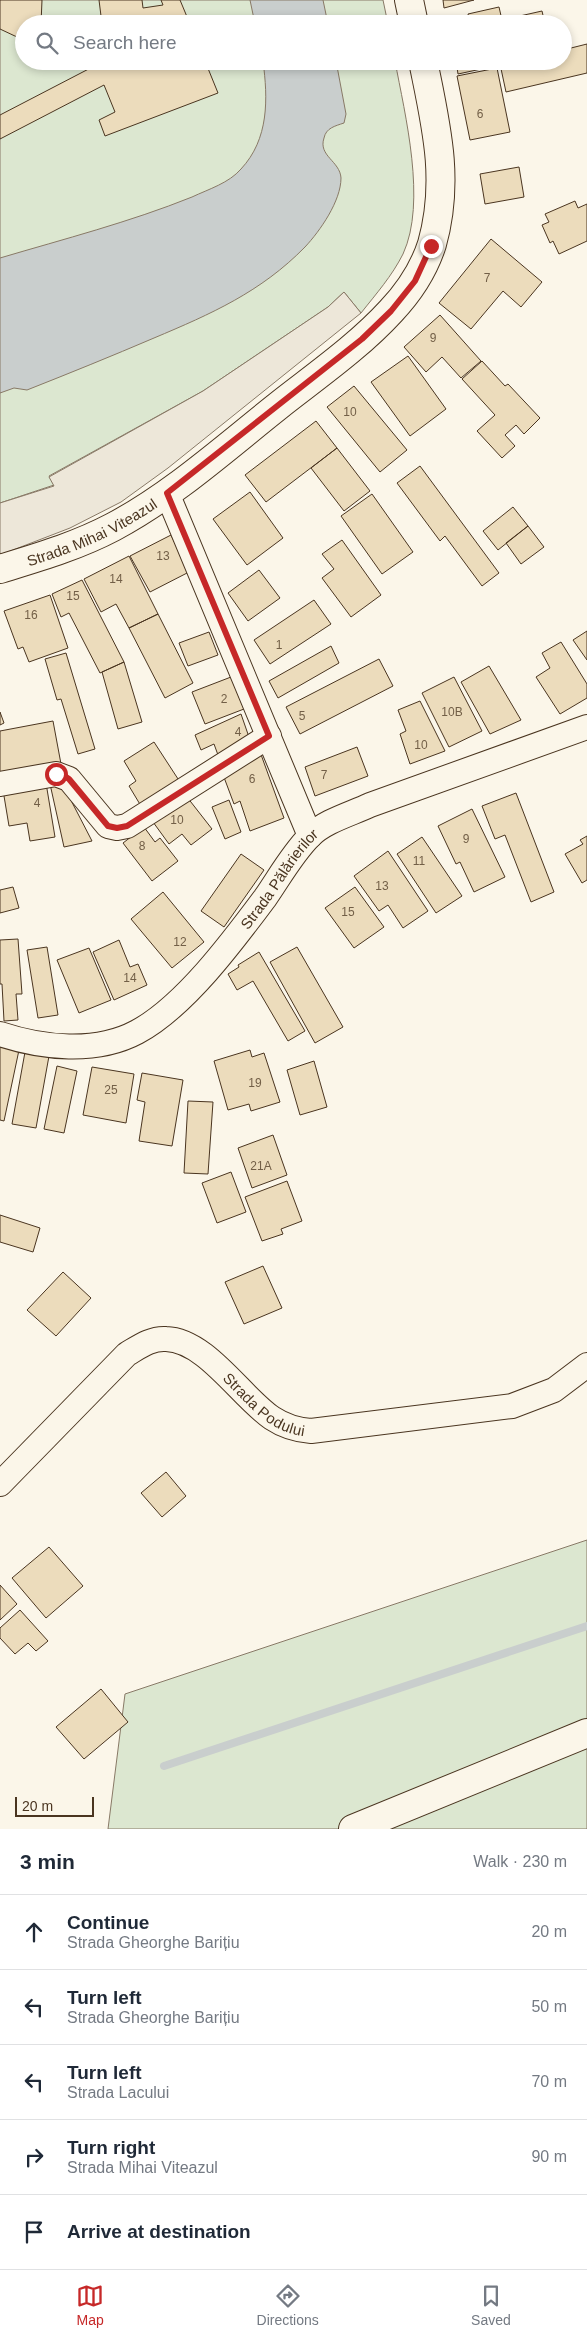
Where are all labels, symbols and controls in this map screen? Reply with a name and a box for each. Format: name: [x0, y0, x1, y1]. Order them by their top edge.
search box: [15, 15, 572, 70]
icon: search: [33, 29, 61, 57]
text: Search here: [73, 32, 177, 53]
house number: 6: [477, 107, 484, 121]
route end: [420, 235, 443, 258]
house number: 7: [484, 271, 491, 285]
house number: 9: [430, 331, 437, 345]
house number: 10: [343, 405, 357, 419]
street label: Strada Mihai Viteazul: [25, 495, 160, 569]
house number: 13: [156, 549, 170, 563]
house number: 14: [109, 572, 123, 586]
house number: 15: [66, 589, 80, 603]
house number: 16: [24, 608, 38, 622]
house number: 1: [276, 638, 283, 652]
house number: 2: [221, 692, 228, 706]
house number: 10B: [441, 705, 463, 719]
house number: 5: [299, 709, 306, 723]
house number: 4: [235, 725, 242, 739]
house number: 10: [414, 738, 428, 752]
route start: [45, 763, 68, 786]
house number: 7: [321, 768, 328, 782]
house number: 6: [249, 772, 256, 786]
house number: 4: [34, 796, 41, 810]
house number: 10: [170, 813, 184, 827]
street label: Strada Pălărierilor: [237, 825, 321, 932]
house number: 9: [463, 832, 470, 846]
house number: 8: [139, 839, 146, 853]
house number: 11: [413, 854, 426, 868]
house number: 13: [375, 879, 389, 893]
house number: 15: [341, 905, 355, 919]
house number: 12: [173, 935, 187, 949]
house number: 14: [123, 971, 137, 985]
house number: 19: [248, 1076, 262, 1090]
house number: 25: [104, 1083, 118, 1097]
house number: 21A: [250, 1159, 272, 1173]
street label: Strada Podului: [220, 1369, 306, 1439]
scale bar: [15, 1794, 94, 1817]
text: 20 m: [22, 1798, 53, 1814]
text: 3 min: [20, 1850, 75, 1873]
text: Walk · 230 m: [473, 1853, 567, 1870]
text: Continue: [67, 1912, 149, 1933]
icon: ahead: [20, 1918, 48, 1946]
text: 20 m: [531, 1923, 567, 1940]
text: Strada Gheorghe Barițiu: [67, 1934, 240, 1951]
text: Turn left: [67, 1987, 142, 2008]
icon: left: [20, 1993, 48, 2021]
text: 50 m: [531, 1998, 567, 2015]
text: Strada Gheorghe Barițiu: [67, 2009, 240, 2026]
text: Turn left: [67, 2062, 142, 2083]
icon: left: [20, 2068, 48, 2096]
text: 70 m: [531, 2073, 567, 2090]
text: Strada Lacului: [67, 2084, 169, 2101]
text: Turn right: [67, 2137, 155, 2158]
icon: right: [20, 2143, 48, 2171]
text: 90 m: [531, 2148, 567, 2165]
text: Strada Mihai Viteazul: [67, 2159, 218, 2176]
icon: arrive: [20, 2218, 48, 2246]
text: Arrive at destination: [67, 2221, 251, 2242]
tab: Map: [76, 2282, 104, 2328]
tab: Directions: [257, 2282, 319, 2328]
tab: Saved: [471, 2282, 511, 2328]

